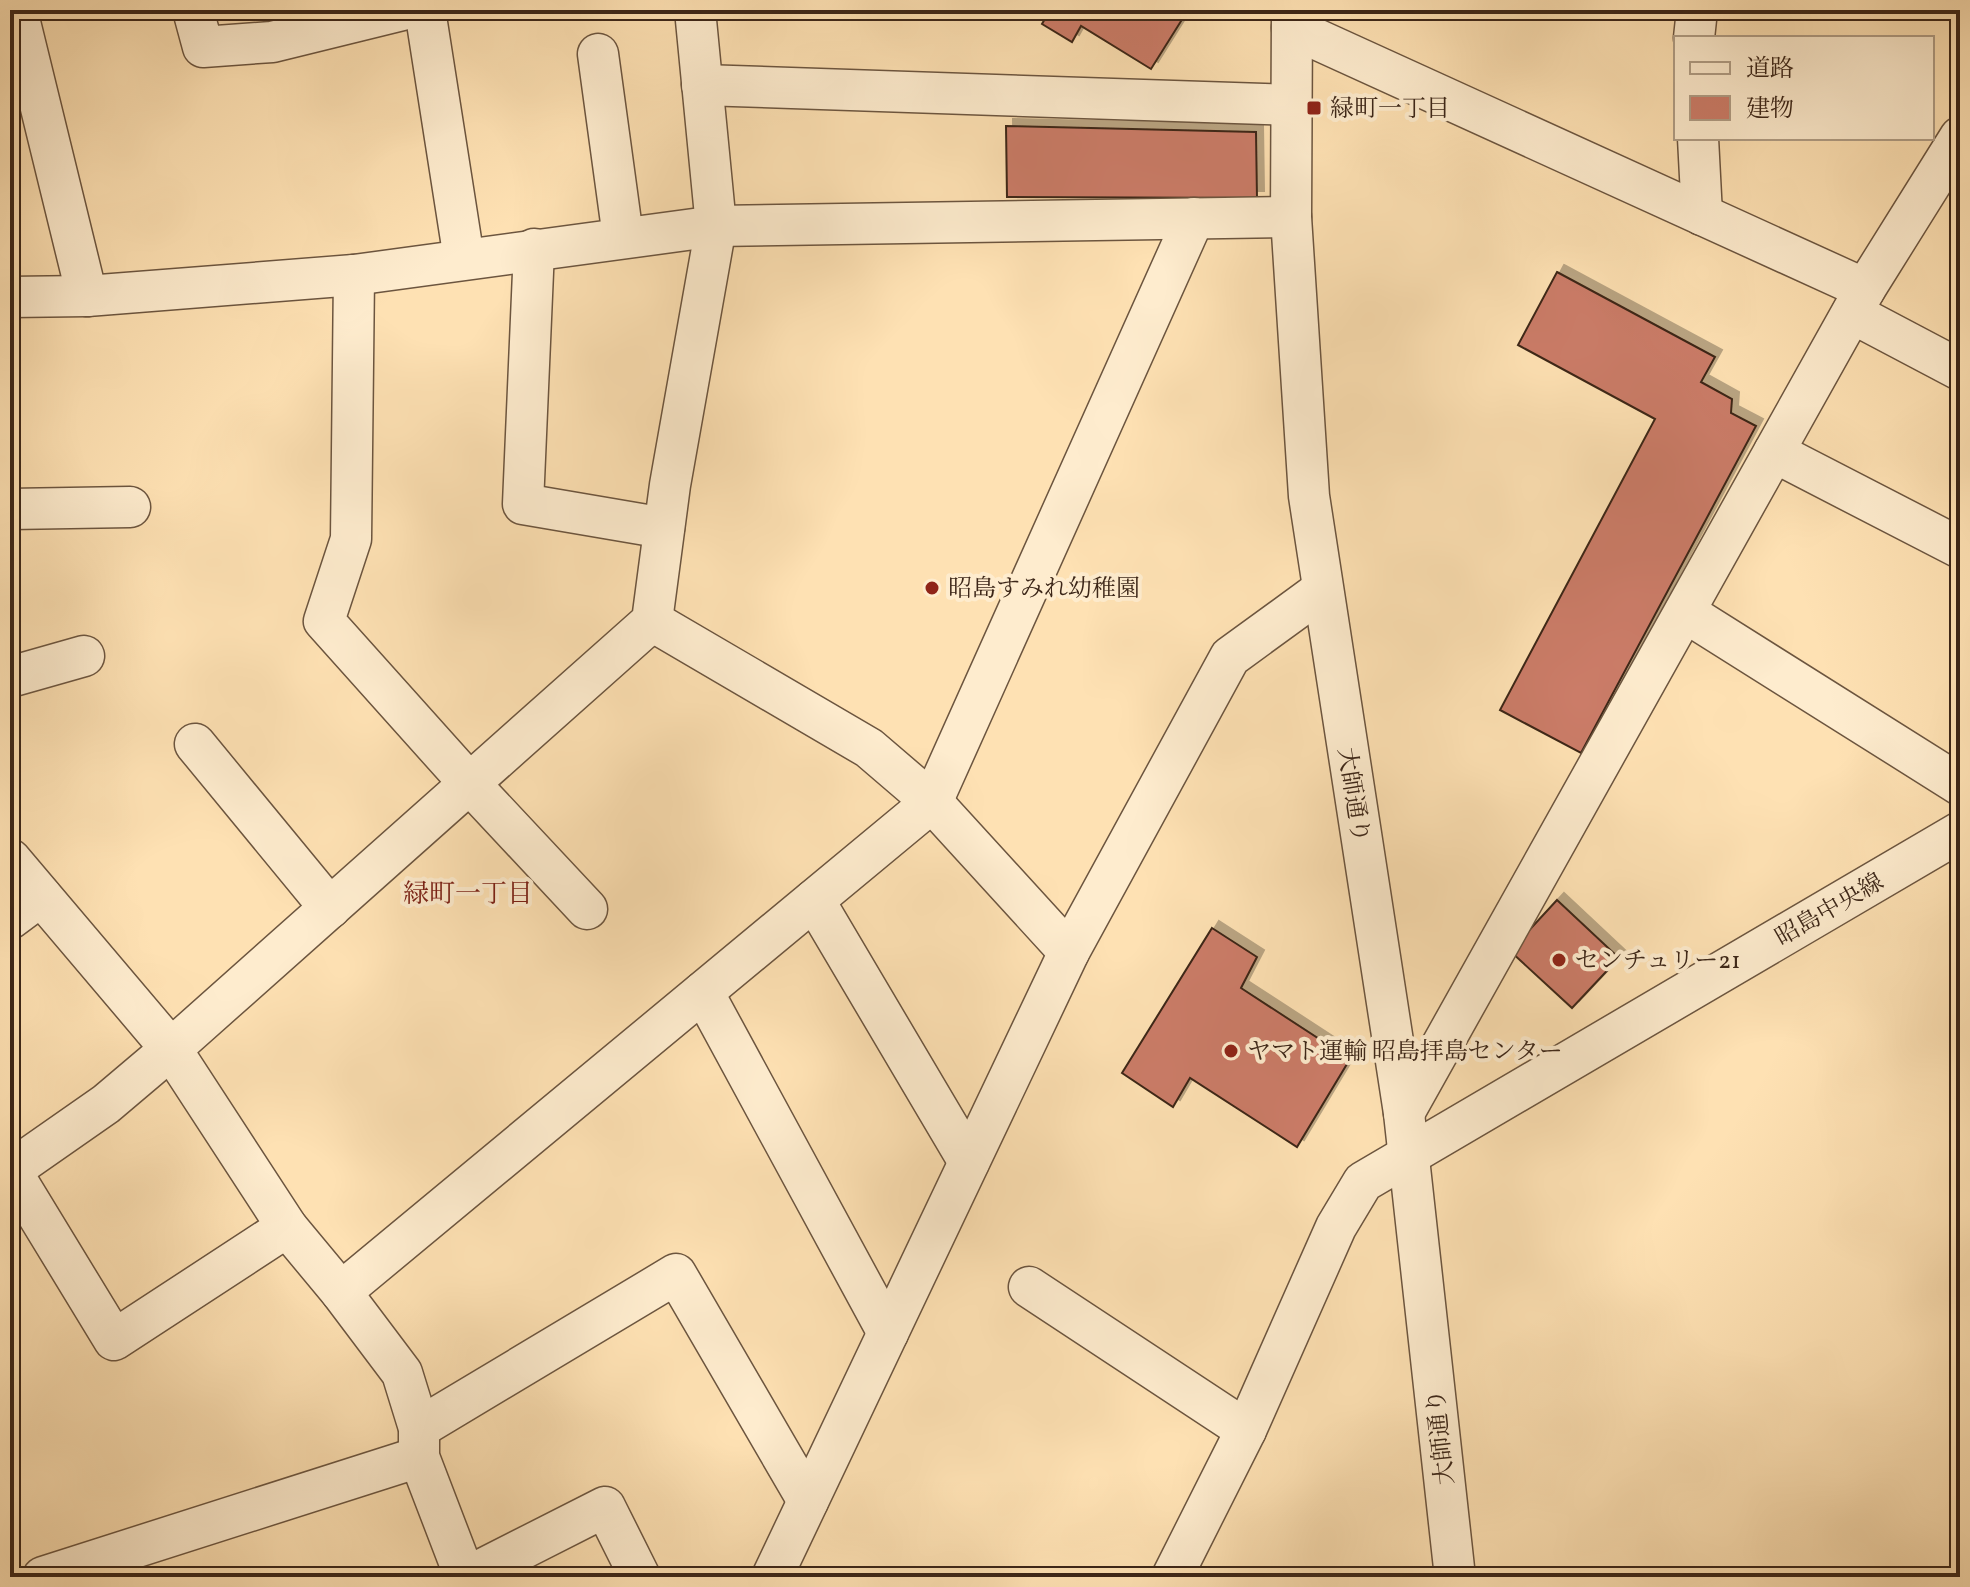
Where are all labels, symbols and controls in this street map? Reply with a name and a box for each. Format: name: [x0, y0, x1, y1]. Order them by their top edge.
legend: [1674, 36, 1934, 140]
text: 道路: [1746, 53, 1794, 87]
place label: 緑町一丁目: [1330, 93, 1450, 127]
text: 建物: [1746, 93, 1794, 127]
marker: 緑町一丁目: [1305, 99, 1323, 117]
place label: 昭島すみれ幼稚園: [948, 573, 1140, 607]
marker: 昭島すみれ幼稚園: [923, 579, 941, 597]
street label: 大師通り: [1328, 745, 1376, 845]
street label: 昭島中央線: [1770, 866, 1890, 955]
district label: 緑町一丁目: [403, 877, 533, 913]
place label: センチュリー21: [1575, 945, 1740, 979]
marker: センチュリー21: [1550, 951, 1568, 969]
place label: ヤマト運輸 昭島拝島センター: [1247, 1036, 1563, 1070]
marker: ヤマト運輸 昭島拝島センター: [1222, 1042, 1240, 1060]
street label: 大師通り: [1420, 1387, 1464, 1486]

